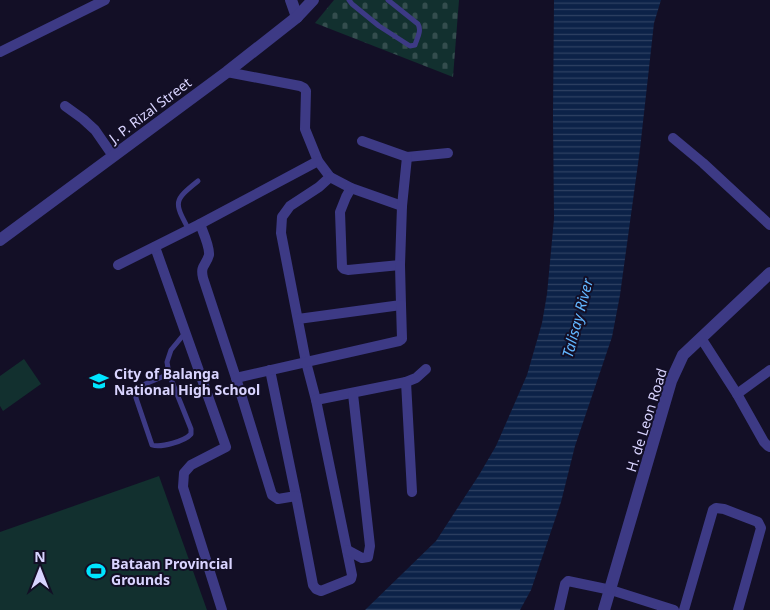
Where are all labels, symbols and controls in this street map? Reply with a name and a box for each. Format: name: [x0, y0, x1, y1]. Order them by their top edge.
street label: J. P. Rizal Street: [103, 73, 195, 148]
water label: Talisay River: [557, 275, 597, 360]
place label: City of Balanga National High School: [114, 364, 260, 399]
street label: H. de Leon Road: [621, 366, 671, 474]
school or university icon: City of Balanga National High School: [88, 370, 110, 392]
north arrow: [15, 545, 65, 595]
text: N: [34, 547, 46, 566]
place label: Bataan Provincial Grounds: [111, 554, 233, 589]
sports icon: Bataan Provincial Grounds: [85, 560, 107, 582]

